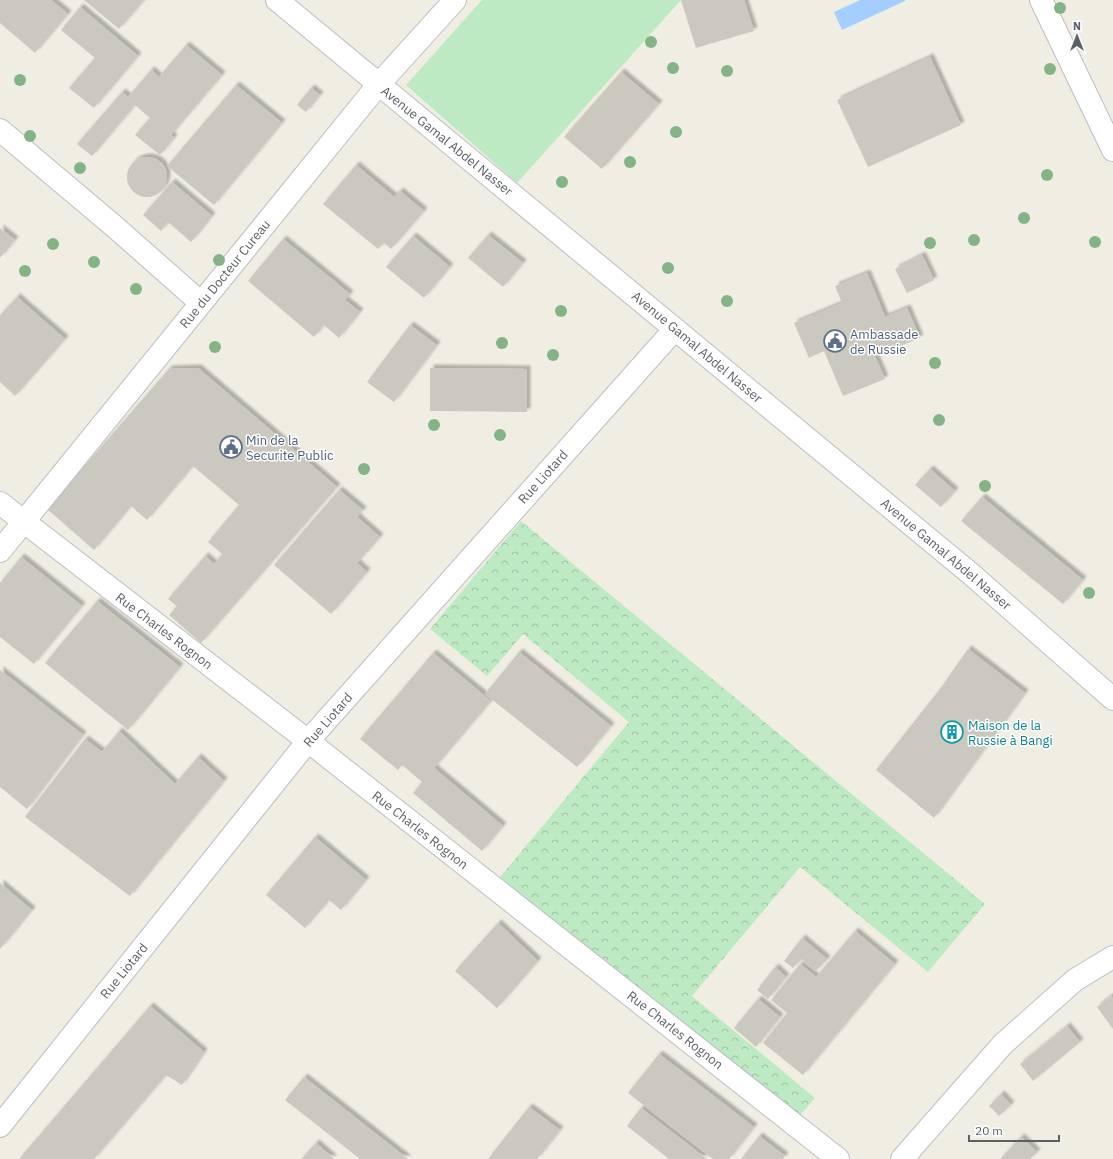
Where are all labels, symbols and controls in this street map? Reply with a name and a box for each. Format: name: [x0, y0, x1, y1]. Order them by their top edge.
north arrow: [1057, 16, 1097, 56]
text: N: [1073, 19, 1081, 33]
street label: Avenue Gamal Abdel Nasser: [377, 82, 517, 200]
street label: Rue du Docteur Cureau: [176, 216, 274, 332]
street label: Avenue Gamal Abdel Nasser: [628, 287, 766, 407]
place label: Ambassade de Russie: [850, 326, 918, 358]
public building icon: Ambassade de Russie: [822, 328, 848, 354]
place label: Min de la Securite Public: [246, 432, 334, 464]
public building icon: Min de la Securite Public: [218, 434, 244, 460]
street label: Rue Liotard: [514, 447, 572, 507]
street label: Avenue Gamal Abdel Nasser: [877, 494, 1015, 614]
street label: Rue Charles Rognon: [112, 589, 216, 673]
street label: Rue Liotard: [300, 689, 356, 751]
place label: Maison de la Russie à Bangi: [968, 717, 1053, 749]
building icon: Maison de la Russie à Bangi: [939, 719, 965, 745]
street label: Rue Charles Rognon: [368, 787, 472, 873]
street label: Rue Liotard: [96, 940, 152, 1002]
street label: Rue Charles Rognon: [623, 987, 727, 1073]
scale bar: [969, 1117, 1059, 1143]
text: 20 m: [975, 1123, 1003, 1138]

